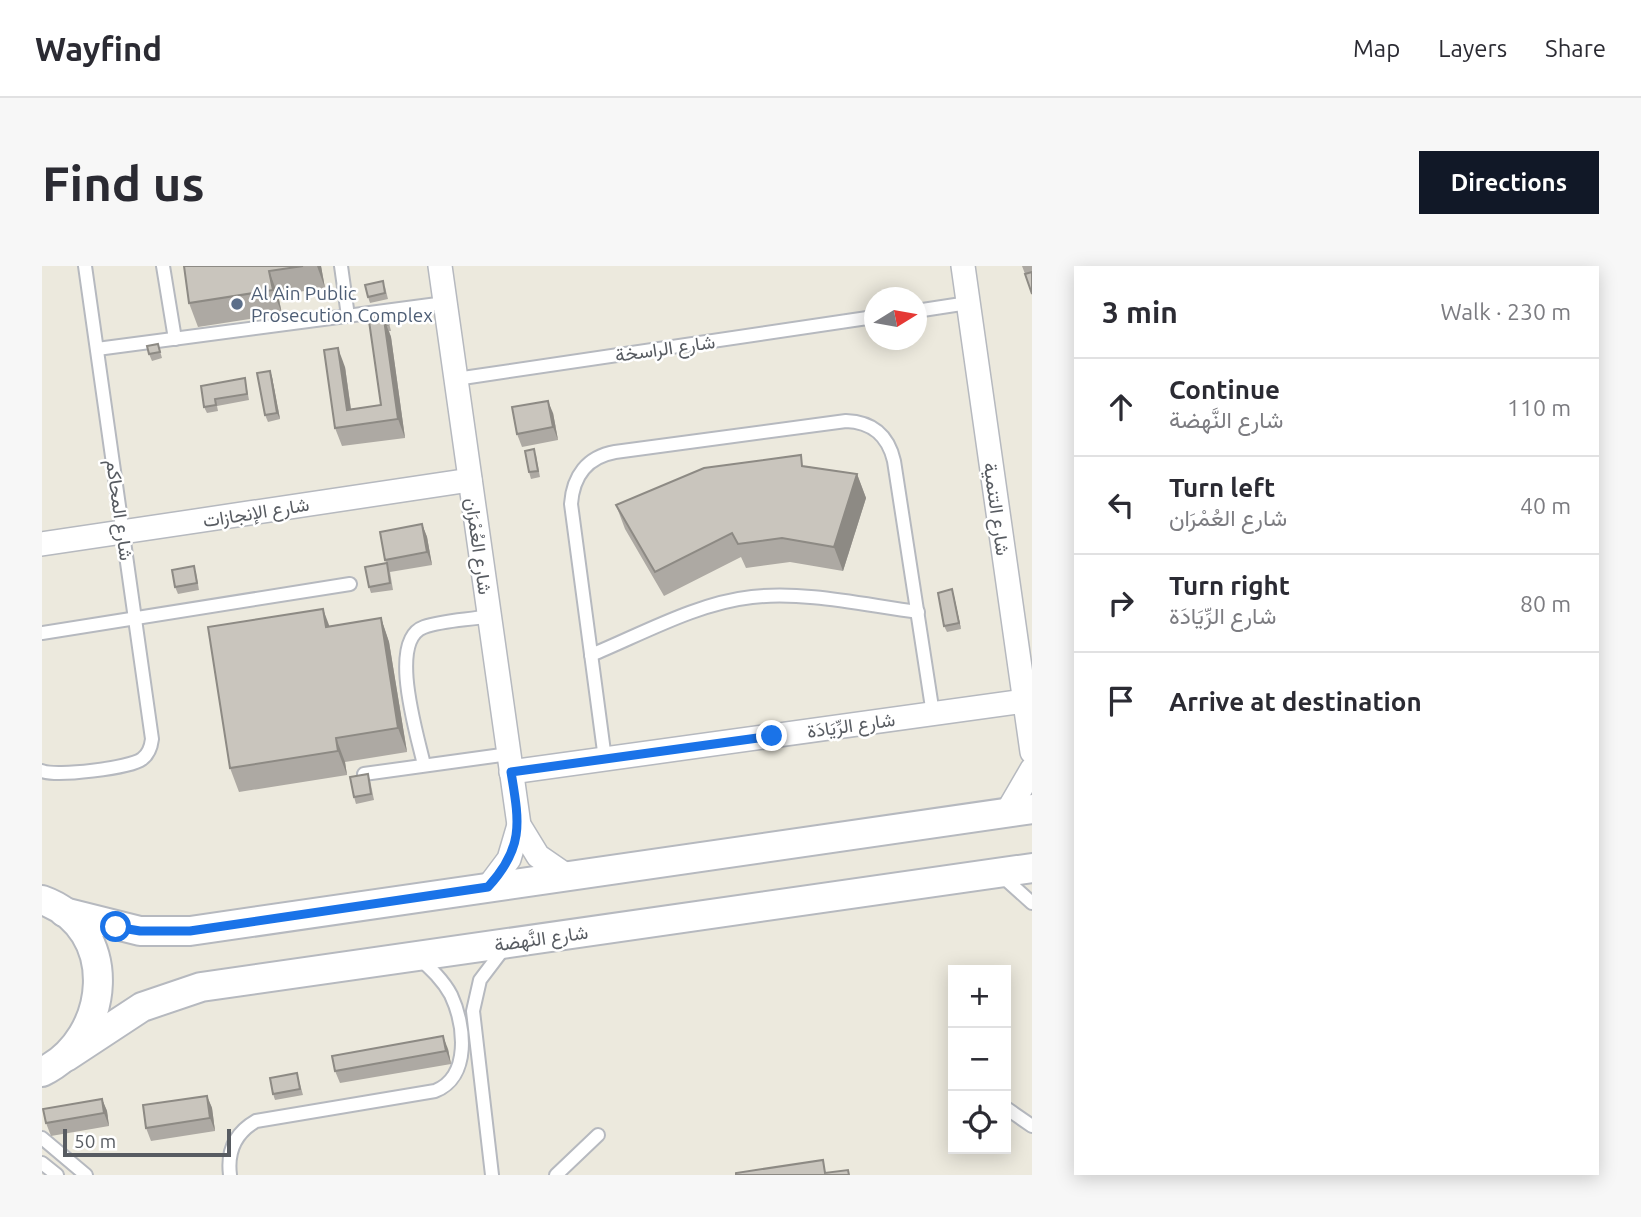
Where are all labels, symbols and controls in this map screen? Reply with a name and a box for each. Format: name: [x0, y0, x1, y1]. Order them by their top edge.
text: Wayfind: [35, 30, 162, 67]
text: Map: [1353, 35, 1400, 62]
text: Layers: [1438, 35, 1507, 62]
text: Share: [1545, 35, 1606, 62]
button: Directions: [1419, 151, 1599, 214]
text: Find us: [42, 155, 205, 210]
place label: Al Ain Public Prosecution Complex: [251, 282, 433, 326]
north arrow: [864, 287, 927, 350]
text: 3 min: [1102, 295, 1178, 329]
marker: Al Ain Public Prosecution Complex: [229, 296, 245, 312]
text: Walk · 230 m: [1440, 299, 1571, 324]
street label: شارع الراسخة: [614, 330, 717, 368]
text: Continue: [1169, 375, 1280, 404]
icon: ahead: [1102, 388, 1140, 426]
text: 110 m: [1507, 395, 1571, 420]
text: شارع النَّهضة: [1169, 407, 1283, 432]
street label: شارع المحاكم: [100, 458, 138, 562]
street label: شارع التنمية: [978, 461, 1014, 557]
text: Turn left: [1169, 473, 1275, 502]
icon: left: [1102, 486, 1140, 524]
street label: شارع الإنجازات: [201, 493, 311, 533]
text: 40 m: [1520, 493, 1571, 518]
street label: شارع العُمْرَان: [459, 496, 497, 596]
text: شارع العُمْرَان: [1169, 505, 1287, 530]
text: Turn right: [1169, 571, 1290, 600]
icon: right: [1102, 584, 1140, 622]
text: 80 m: [1520, 591, 1571, 616]
text: شارع الرِّيَادَة: [1169, 603, 1276, 628]
icon: arrive: [1102, 682, 1140, 720]
text: Arrive at destination: [1169, 687, 1422, 716]
street label: شارع الرِّيَادَة: [806, 708, 897, 744]
route end: [756, 720, 787, 751]
route start: [100, 911, 131, 942]
street label: شارع النَّهضة: [493, 921, 590, 957]
map controls: [948, 965, 1011, 1154]
button: +: [948, 965, 1011, 1028]
button: −: [948, 1028, 1011, 1091]
button: locate: [948, 1091, 1011, 1154]
scale bar: [63, 1126, 231, 1158]
text: 50 m: [74, 1130, 116, 1152]

